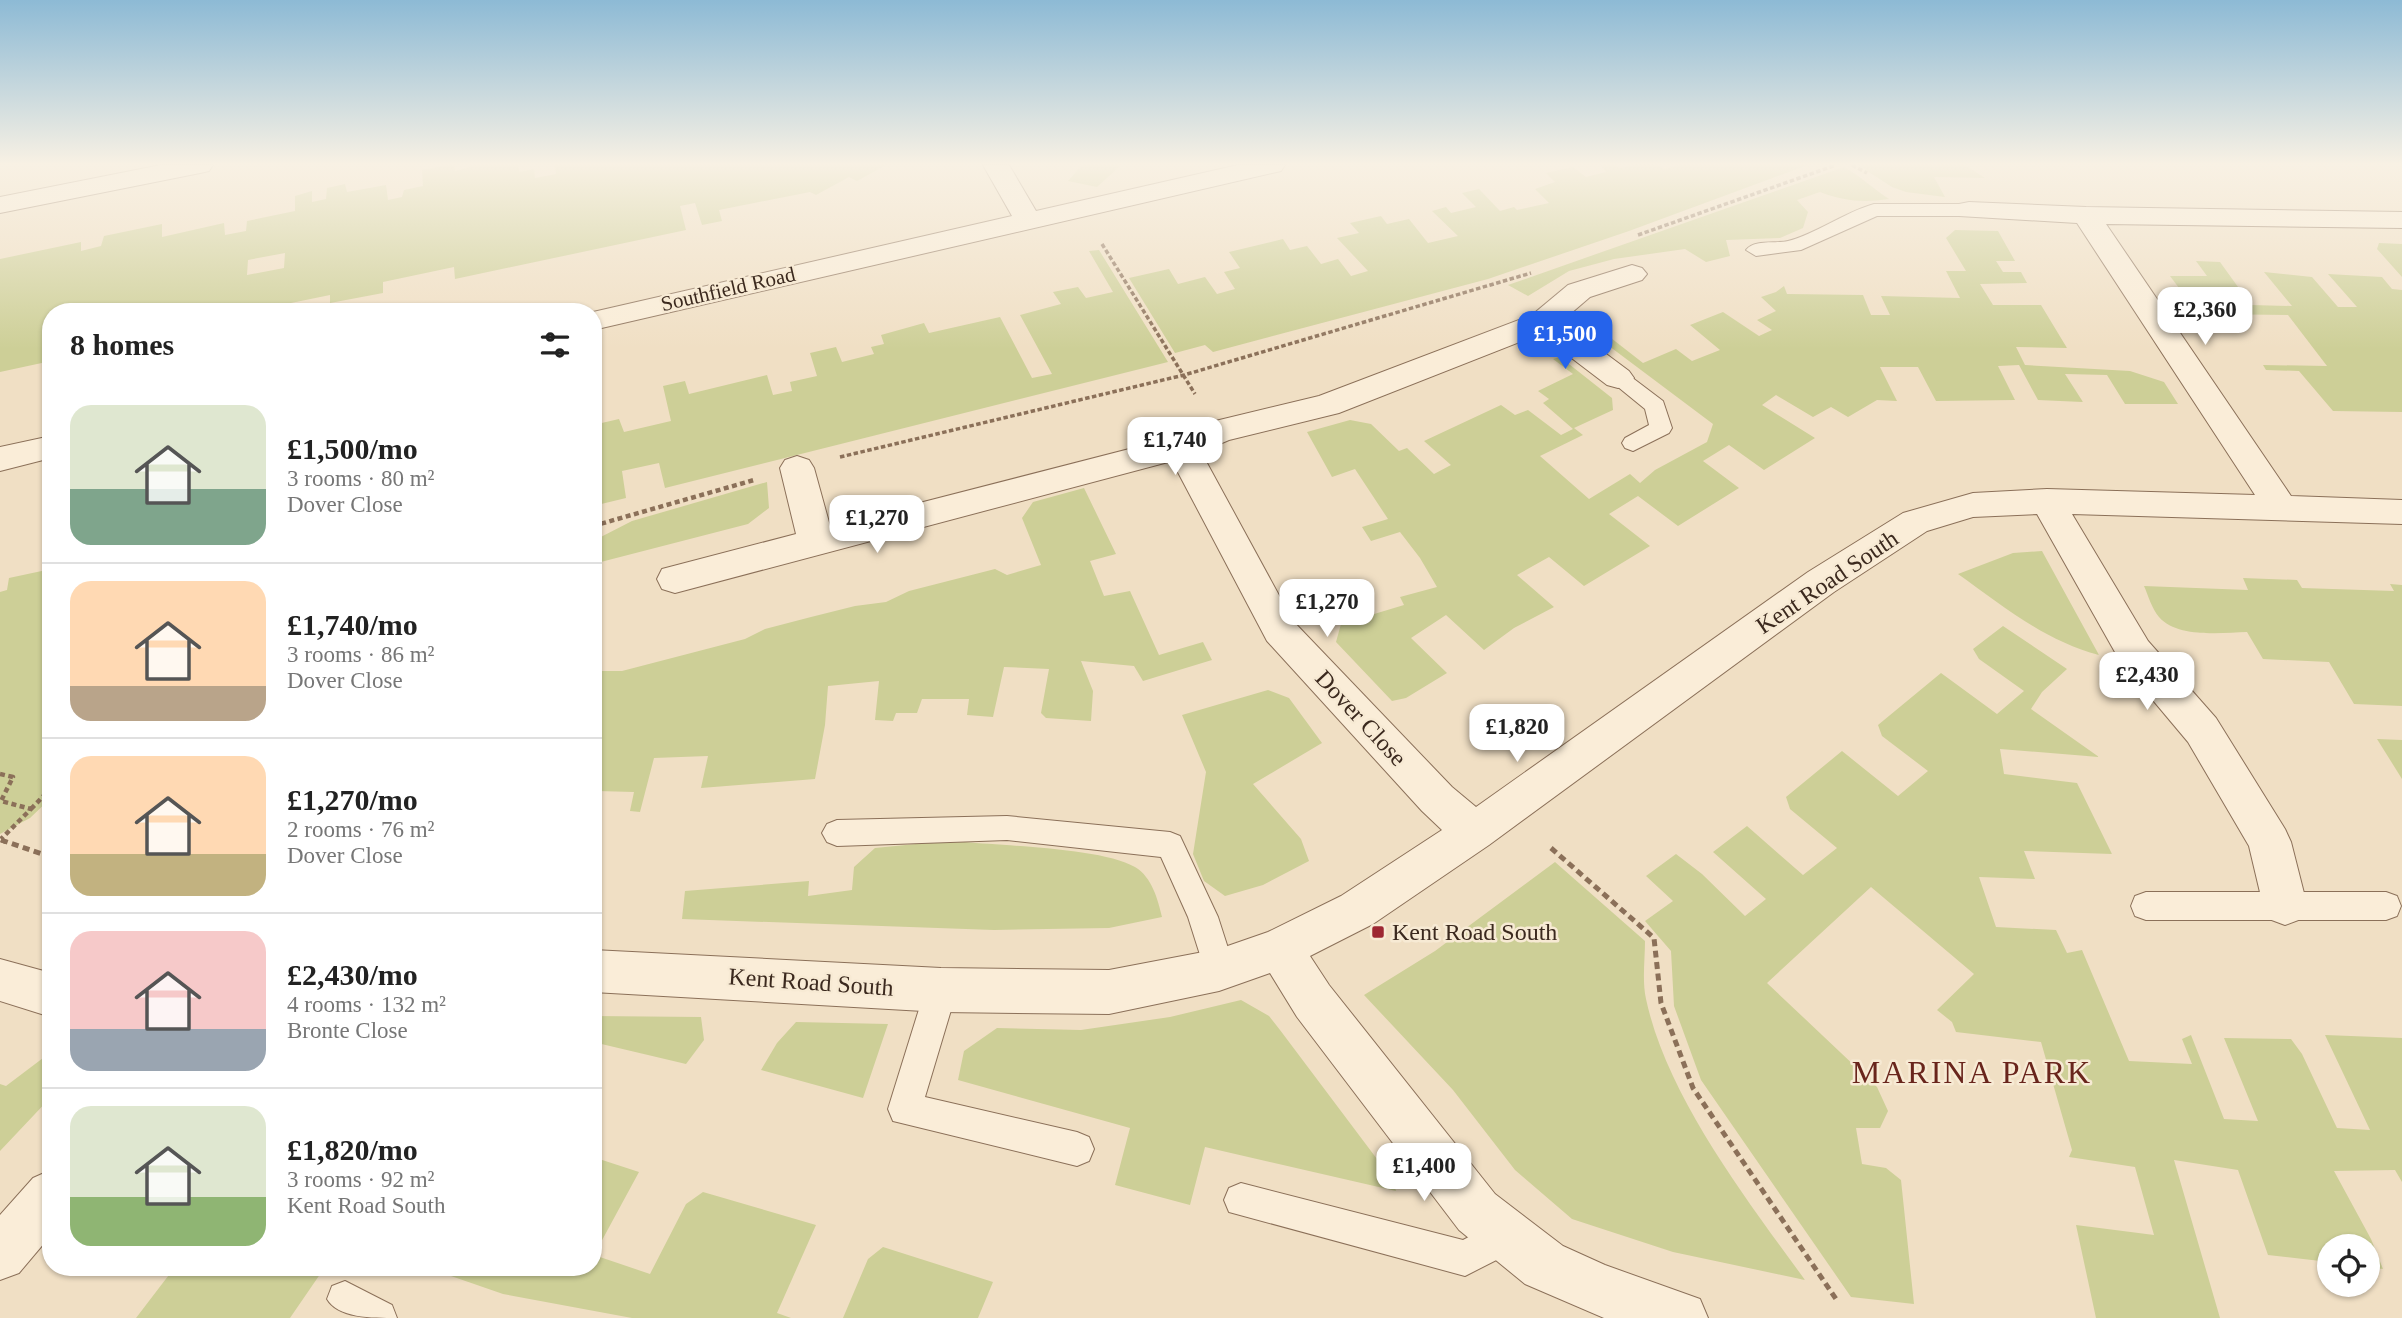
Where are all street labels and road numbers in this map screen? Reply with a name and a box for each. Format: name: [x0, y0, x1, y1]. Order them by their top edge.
street label: Southfield Road: [659, 262, 798, 316]
street label: Kent Road South: [1751, 525, 1903, 639]
street label: Dover Close: [1310, 665, 1412, 771]
street label: Kent Road South: [728, 963, 894, 1001]

